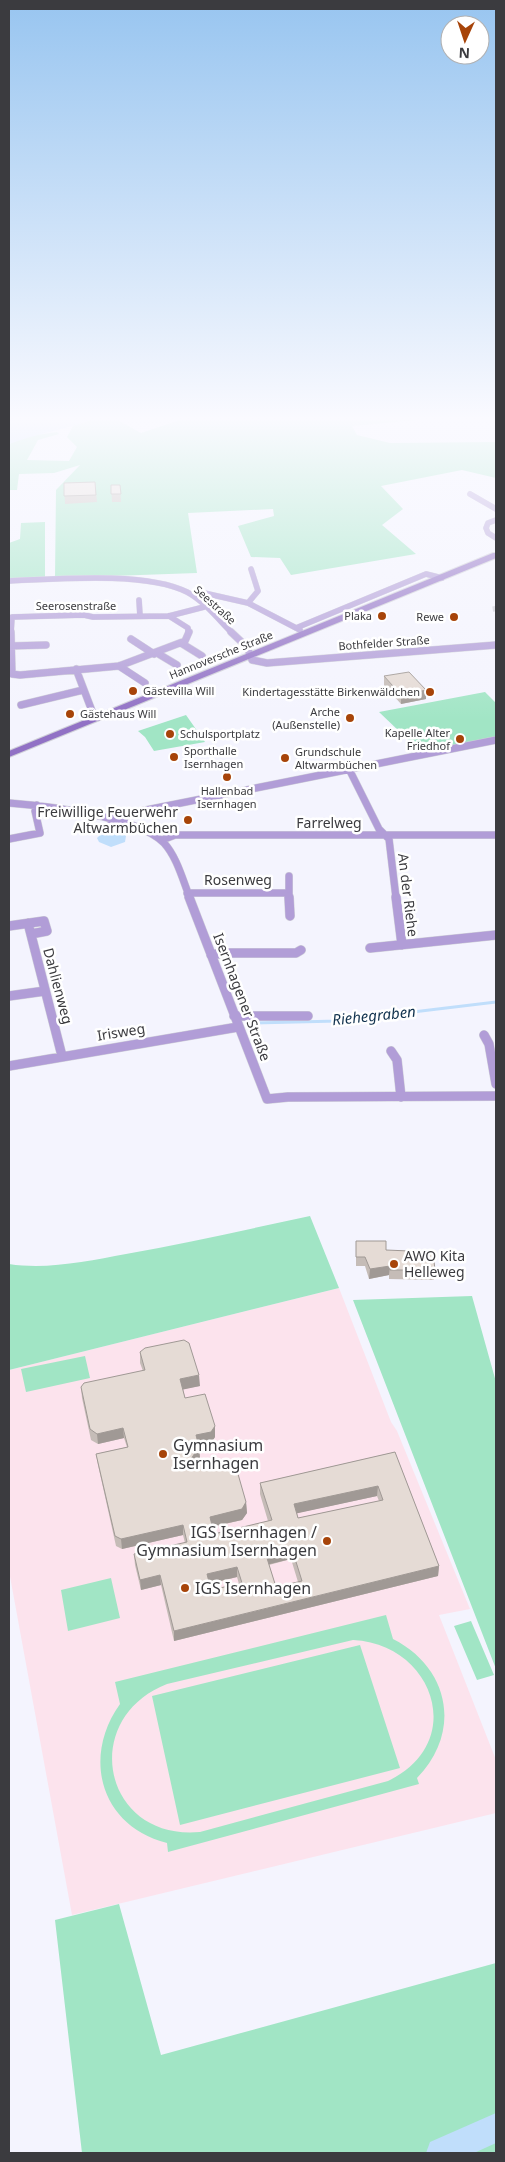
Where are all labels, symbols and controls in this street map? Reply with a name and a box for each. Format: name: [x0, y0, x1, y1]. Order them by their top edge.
north arrow: [440, 15, 490, 65]
text: N: [458, 44, 470, 63]
street label: Seestraße: [191, 582, 239, 627]
street label: Seerosenstraße: [36, 598, 116, 613]
place label: Plaka: [344, 608, 372, 623]
place label: Rewe: [416, 609, 444, 624]
marker: Plaka: [376, 610, 388, 622]
marker: Rewe: [448, 611, 460, 623]
street label: Hannoversche Straße: [167, 627, 275, 682]
street label: Bothfelder Straße: [338, 632, 430, 653]
place label: Gästevilla Will: [143, 683, 214, 698]
place label: Kindertagesstätte Birkenwäldchen: [242, 684, 420, 699]
marker: Gästevilla Will: [127, 685, 139, 697]
marker: Kindertagesstätte Birkenwäldchen: [424, 686, 436, 698]
place label: Arche (Außenstelle): [272, 704, 340, 732]
place label: Gästehaus Will: [80, 706, 156, 721]
marker: Gästehaus Will: [64, 708, 76, 720]
marker: Arche (Außenstelle): [344, 712, 356, 724]
place label: Kapelle Alter Friedhof: [385, 725, 451, 753]
place label: Schulsportplatz: [180, 726, 260, 741]
marker: Schulsportplatz: [164, 728, 176, 740]
marker: Kapelle Alter Friedhof: [454, 733, 466, 745]
place label: Sporthalle Isernhagen: [184, 743, 243, 771]
place label: Grundschule Altwarmbüchen: [295, 744, 377, 772]
marker: Sporthalle Isernhagen: [168, 751, 180, 763]
marker: Grundschule Altwarmbüchen: [279, 752, 291, 764]
marker: Hallenbad Isernhagen: [221, 771, 233, 783]
place label: Hallenbad Isernhagen: [197, 783, 257, 811]
place label: Freiwillige Feuerwehr Altwarmbüchen: [37, 802, 178, 837]
street label: Farrelweg: [296, 813, 362, 832]
marker: Freiwillige Feuerwehr Altwarmbüchen: [182, 814, 194, 826]
street label: An der Riehe: [394, 852, 423, 938]
street label: Rosenweg: [204, 870, 272, 889]
street label: Isernhagener Straße: [209, 930, 276, 1064]
street label: Dahlienweg: [39, 946, 78, 1026]
water label: Riehegraben: [331, 1001, 417, 1029]
street label: Irisweg: [96, 1018, 146, 1045]
place label: AWO Kita Helleweg: [404, 1246, 465, 1281]
marker: AWO Kita Helleweg: [388, 1258, 400, 1270]
place label: Gymnasium Isernhagen: [173, 1434, 263, 1474]
marker: Gymnasium Isernhagen: [157, 1448, 169, 1460]
place label: IGS Isernhagen / Gymnasium Isernhagen: [136, 1521, 317, 1561]
marker: IGS Isernhagen / Gymnasium Isernhagen: [321, 1535, 333, 1547]
place label: IGS Isernhagen: [195, 1577, 311, 1599]
marker: IGS Isernhagen: [179, 1582, 191, 1594]

